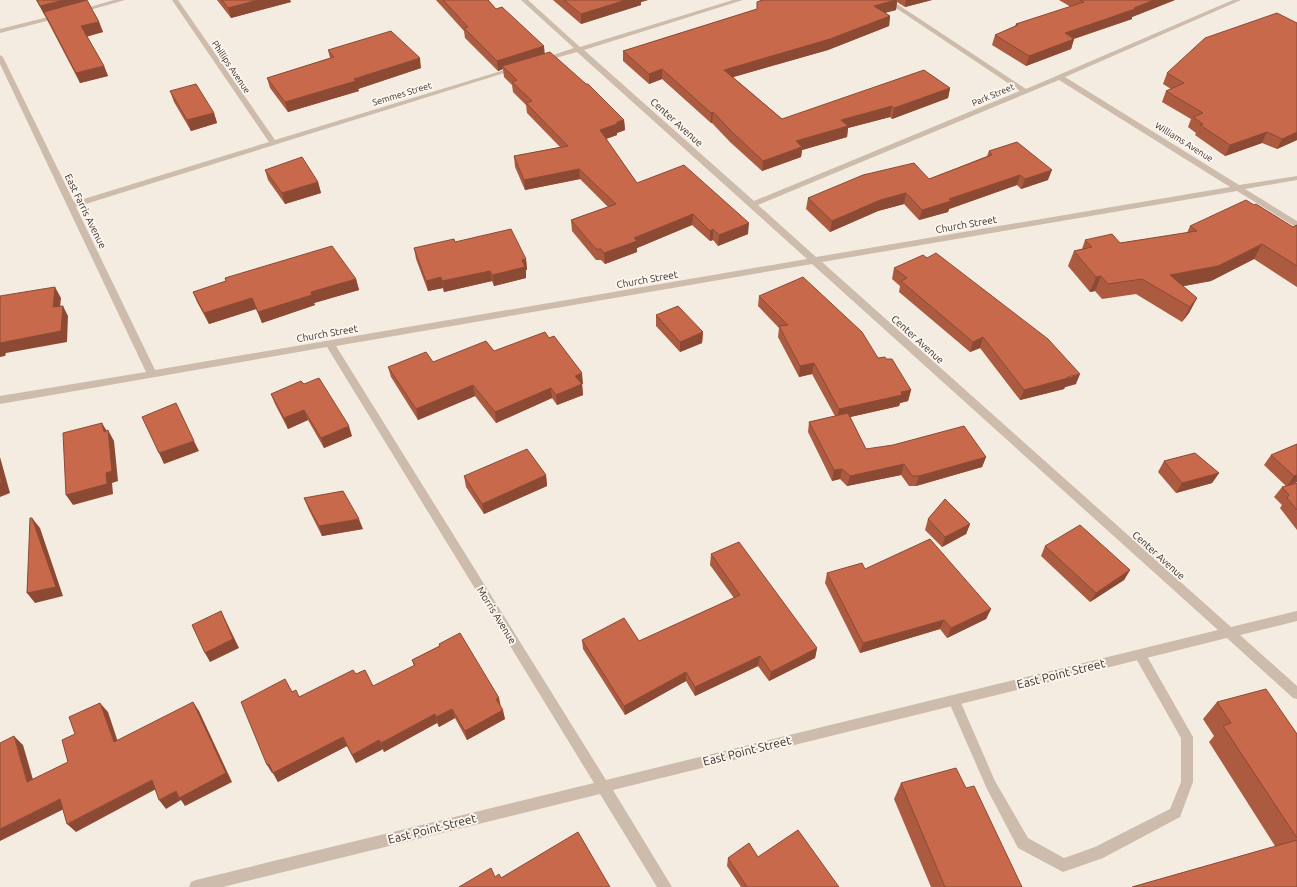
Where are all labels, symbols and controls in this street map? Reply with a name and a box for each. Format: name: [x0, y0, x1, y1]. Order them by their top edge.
street label: Phillips Avenue: [210, 39, 252, 95]
street label: Semmes Street: [371, 80, 433, 108]
street label: Park Street: [970, 81, 1016, 108]
street label: Center Avenue: [648, 96, 705, 149]
street label: Williams Avenue: [1153, 120, 1215, 164]
street label: East Farris Avenue: [63, 172, 108, 250]
street label: Church Street: [935, 214, 998, 235]
street label: Church Street: [616, 269, 679, 290]
street label: Center Avenue: [889, 313, 946, 366]
street label: Church Street: [296, 323, 359, 344]
street label: Center Avenue: [1130, 529, 1187, 582]
street label: Morris Avenue: [475, 585, 518, 646]
street label: East Point Street: [1015, 656, 1107, 691]
street label: East Point Street: [701, 733, 793, 768]
street label: East Point Street: [386, 811, 478, 846]

